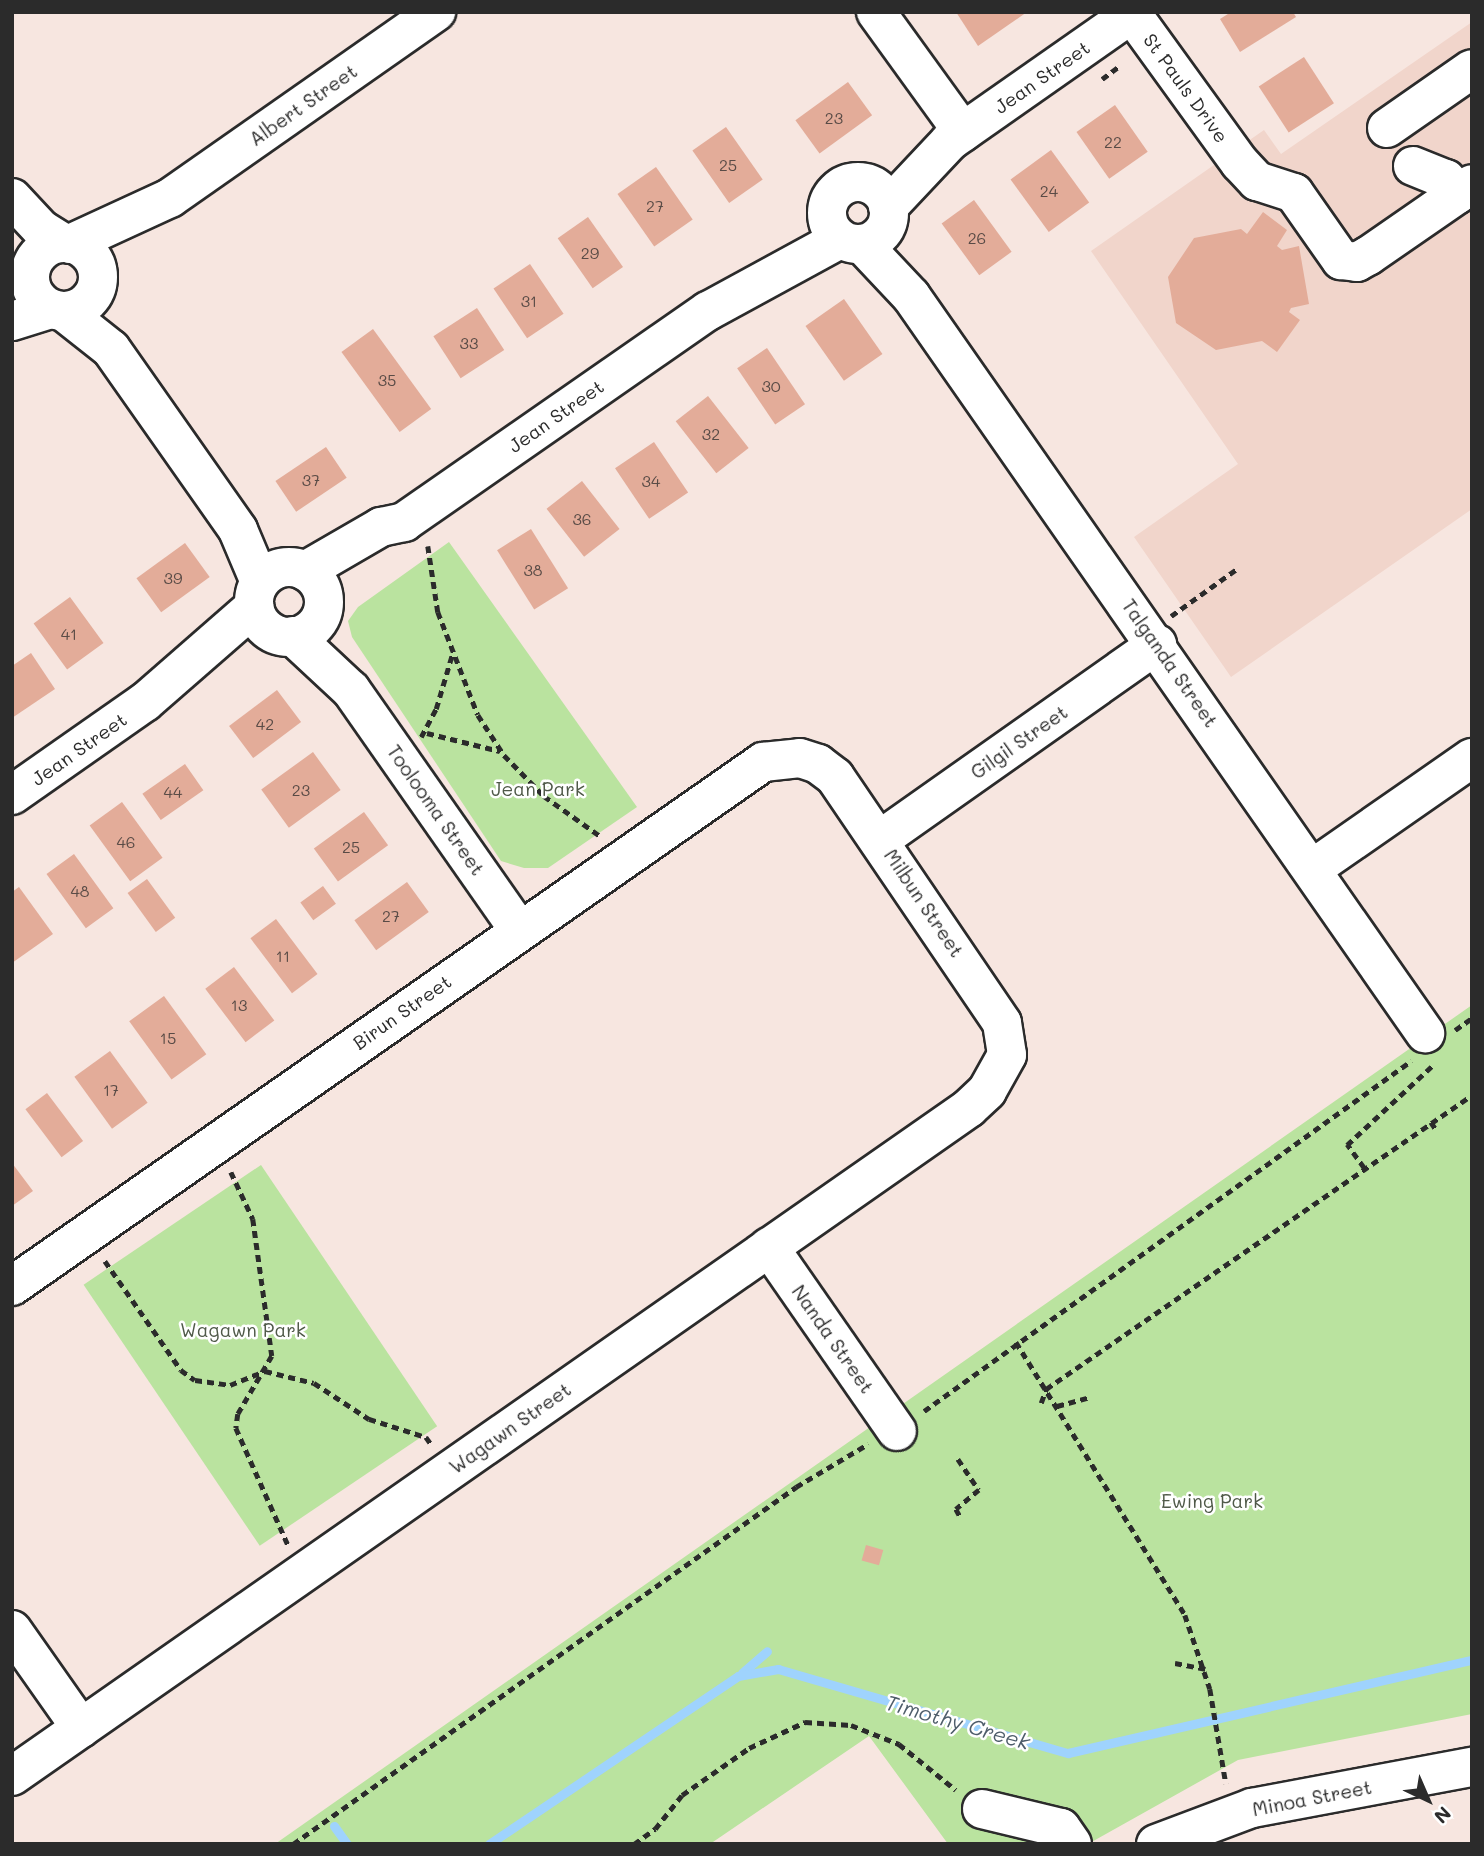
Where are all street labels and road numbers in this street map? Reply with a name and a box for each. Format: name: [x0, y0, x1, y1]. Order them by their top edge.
street label: St Pauls Drive: [1139, 29, 1233, 147]
street label: Jean Street: [990, 36, 1094, 118]
street label: Albert Street: [245, 59, 361, 151]
street label: Jean Street: [504, 375, 608, 457]
street label: Talganda Street: [1117, 595, 1223, 731]
street label: Gilgil Street: [966, 700, 1072, 784]
street label: Jean Street: [27, 708, 131, 790]
street label: Toolooma Street: [383, 740, 489, 880]
street label: Milbun Street: [880, 845, 968, 961]
street label: Birun Street: [349, 970, 455, 1054]
street label: Nanda Street: [787, 1281, 879, 1397]
street label: Wagawn Street: [445, 1378, 575, 1478]
street label: Minoa Street: [1250, 1775, 1374, 1821]

